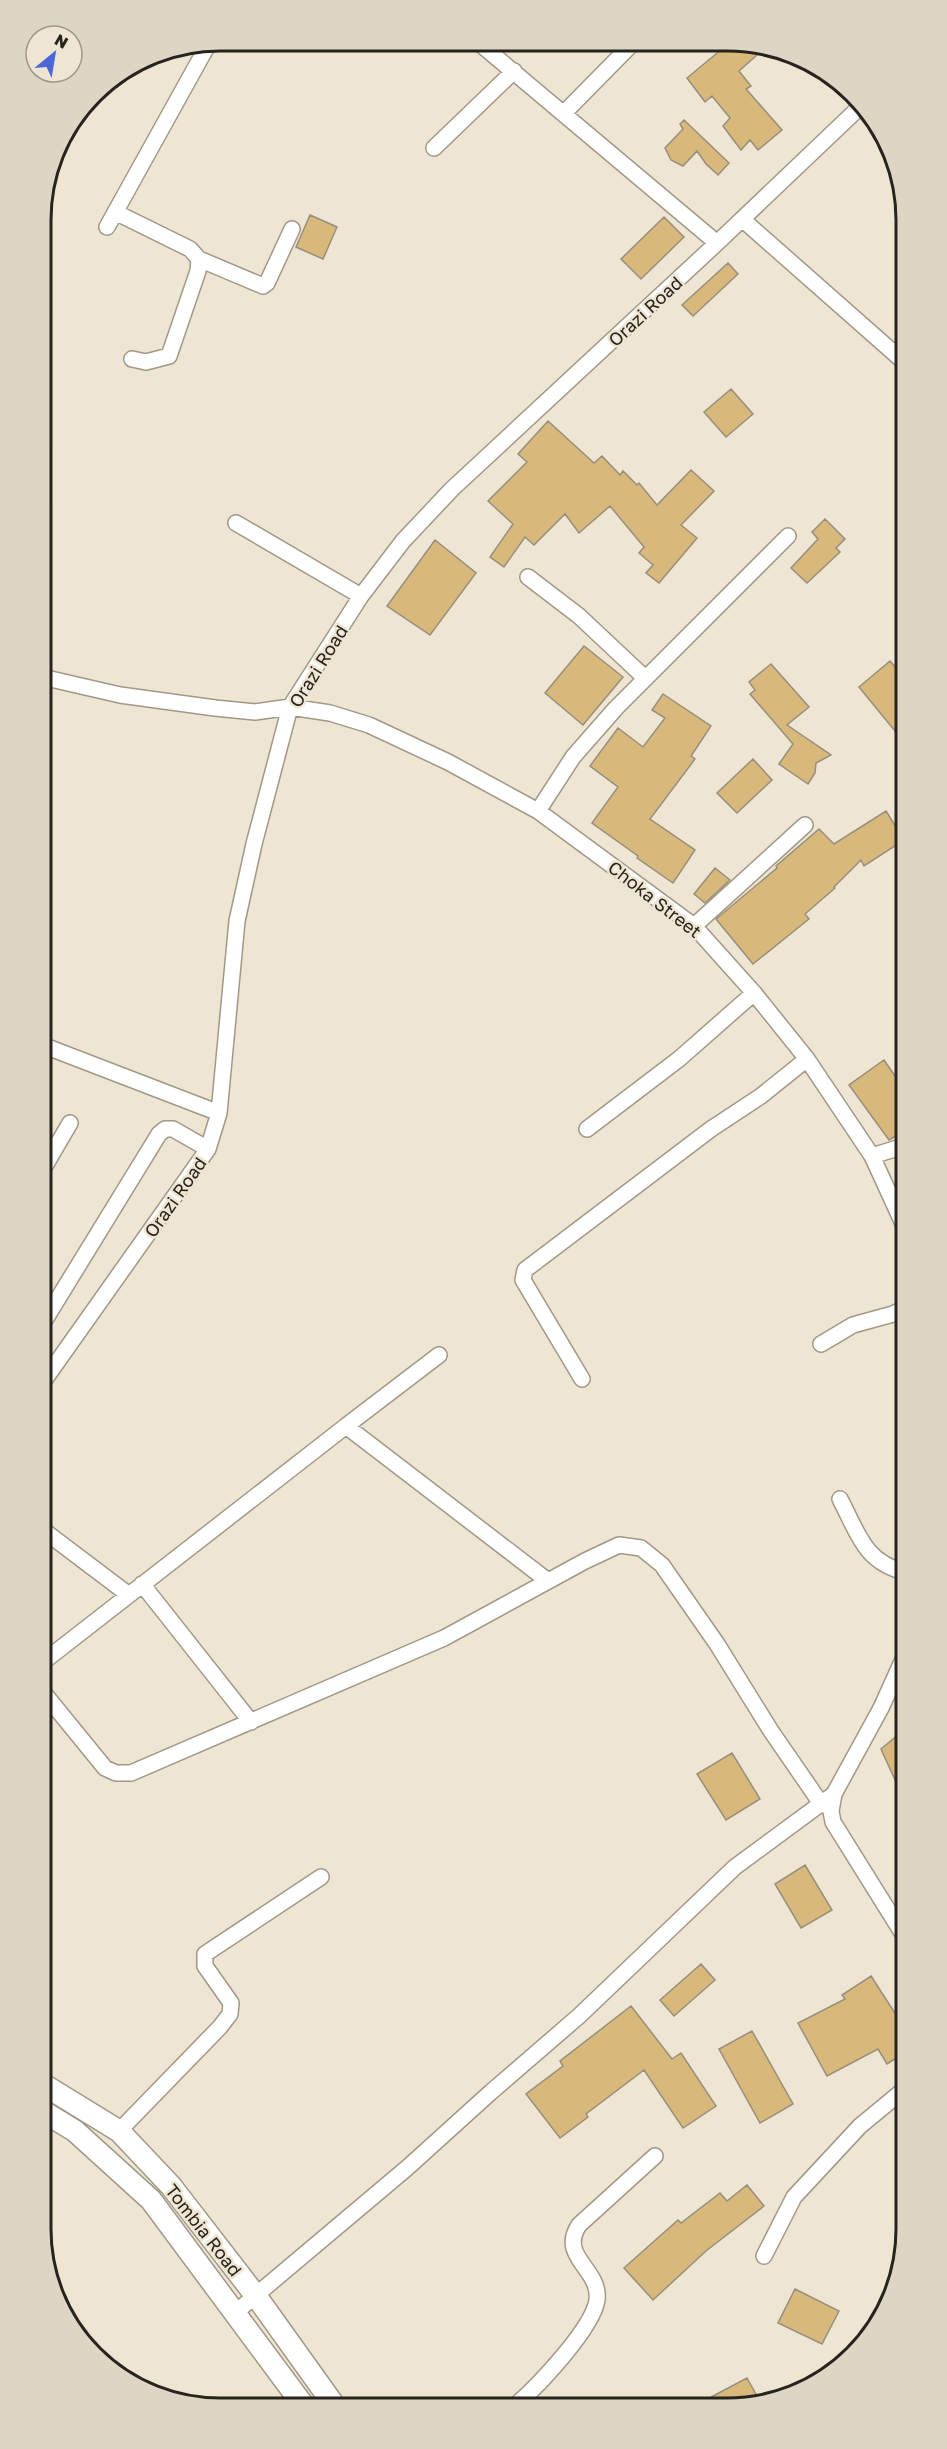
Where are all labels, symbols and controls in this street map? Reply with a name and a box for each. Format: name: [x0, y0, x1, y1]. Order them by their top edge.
north arrow: [24, 24, 84, 84]
text: N: [51, 29, 72, 53]
street label: Orazi Road: [604, 271, 686, 351]
street label: Orazi Road: [284, 621, 352, 711]
street label: Choka Street: [604, 856, 706, 942]
street label: Orazi Road: [139, 1153, 211, 1241]
street label: Tombia Road: [161, 2180, 247, 2280]

